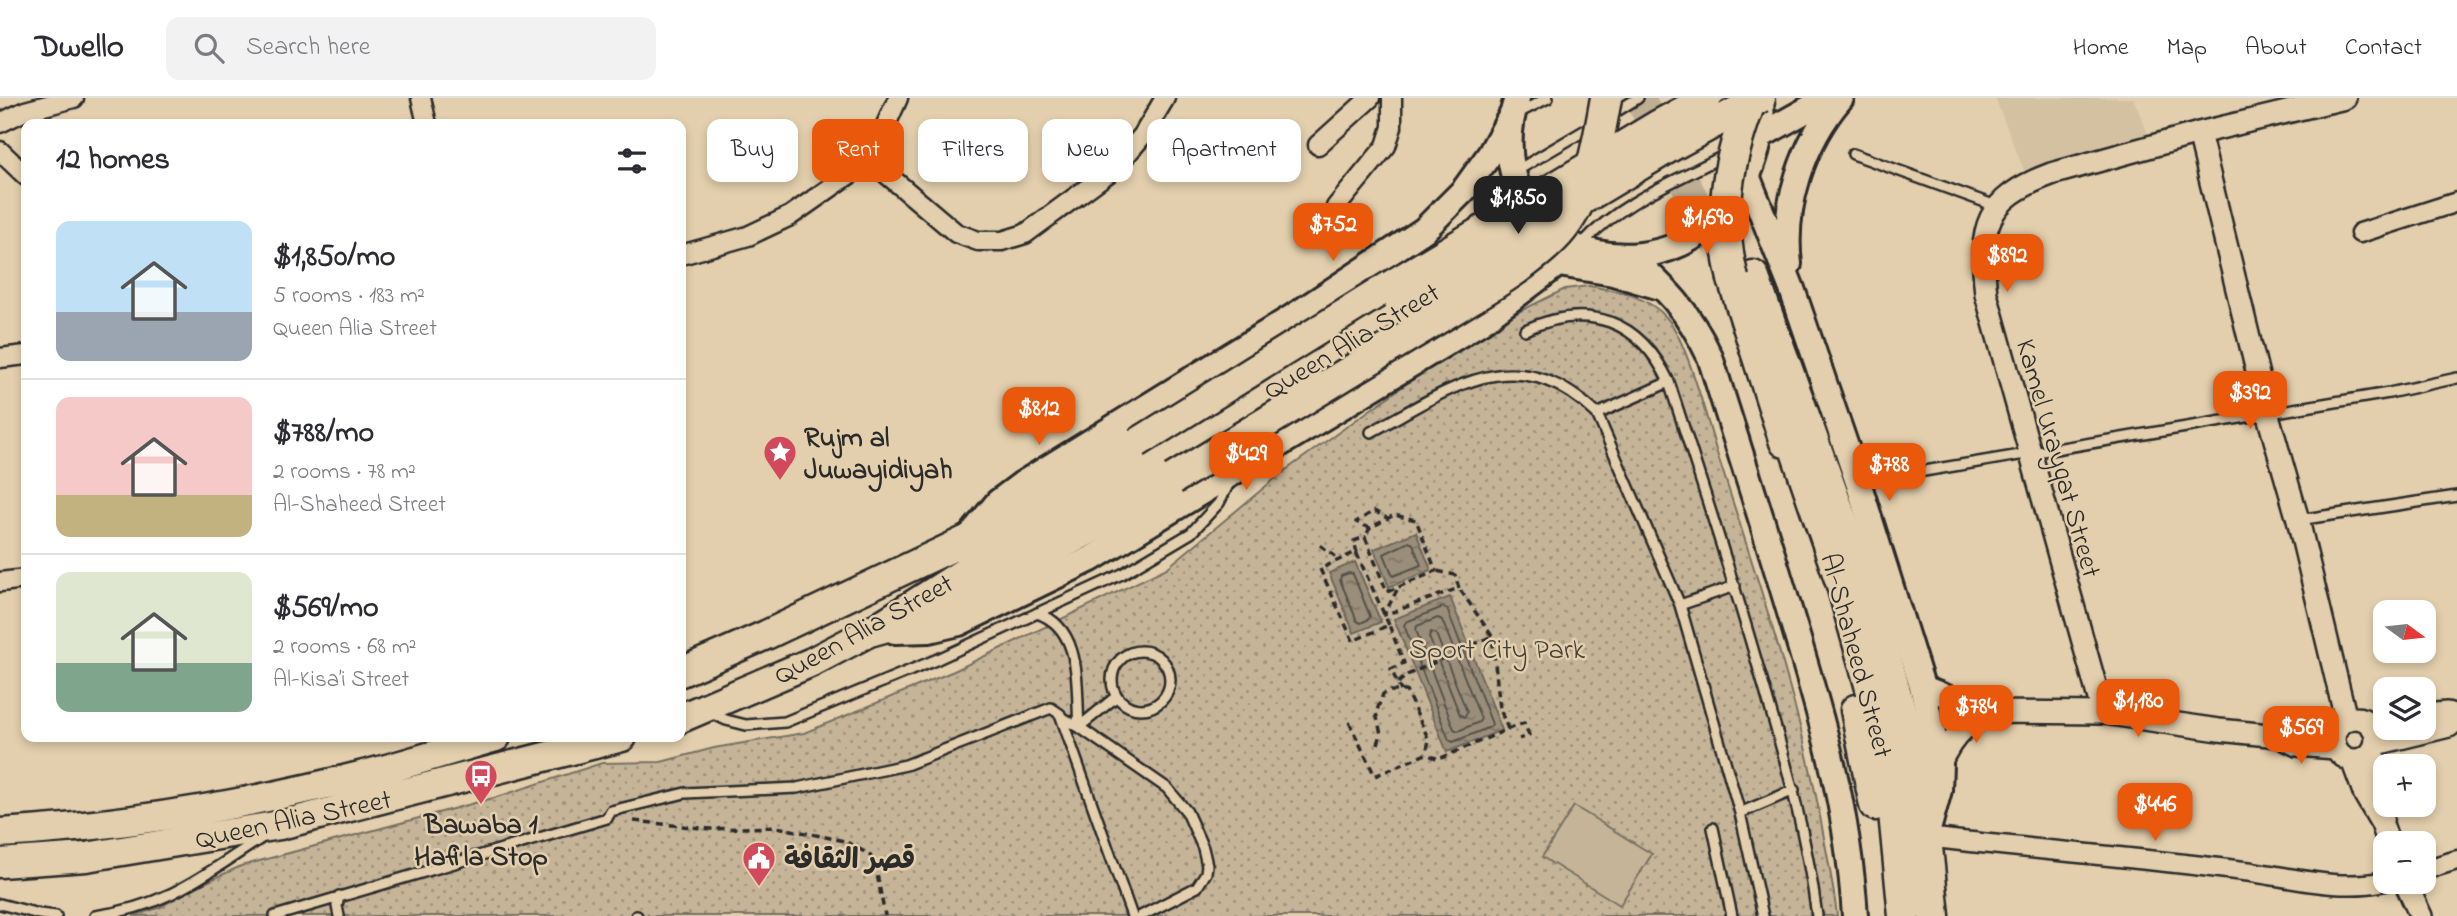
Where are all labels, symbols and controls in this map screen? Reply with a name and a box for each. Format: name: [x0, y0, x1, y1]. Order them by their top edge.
search box: [166, 17, 656, 80]
text: Dwello: [35, 24, 124, 72]
icon: search: [190, 29, 228, 67]
text: Search here: [246, 29, 370, 67]
text: Home: [2073, 31, 2129, 66]
text: Map: [2167, 31, 2207, 66]
text: About: [2245, 31, 2307, 66]
text: Contact: [2345, 31, 2422, 66]
chip: Buy: [707, 119, 798, 182]
chip: Rent: [812, 119, 904, 182]
chip: Filters: [918, 119, 1028, 182]
chip: New: [1042, 119, 1133, 182]
chip: Apartment: [1147, 119, 1301, 182]
text: 12 homes: [56, 139, 170, 183]
icon: filters: [613, 142, 651, 180]
pin: $1,850: [1461, 176, 1575, 236]
text: $1,850: [1490, 182, 1546, 215]
pin: $1,690: [1650, 197, 1764, 256]
text: $1,690: [1681, 202, 1733, 235]
pin: $752: [1292, 204, 1374, 263]
text: $752: [1309, 209, 1357, 242]
pin: $892: [1966, 234, 2048, 294]
text: $1,850/mo: [273, 236, 395, 280]
text: $892: [1987, 240, 2027, 273]
icon: home: [112, 249, 196, 333]
street label: Queen Alia Street: [1257, 274, 1449, 412]
text: 5 rooms · 183 m²: [273, 280, 425, 313]
text: Queen Alia Street: [273, 313, 437, 346]
street label: Kamel Urayqat Street: [2003, 335, 2110, 583]
pin: $392: [2209, 372, 2291, 431]
text: $392: [2229, 377, 2271, 410]
pin: $812: [998, 388, 1080, 447]
text: $812: [1018, 393, 1060, 426]
text: $788/mo: [273, 412, 374, 456]
place label: Rujm al Juwayidiyah: [804, 419, 952, 492]
icon: home: [112, 425, 196, 509]
pin: $429: [1205, 432, 1287, 492]
place icon: Rujm al Juwayidiyah: [761, 433, 799, 482]
text: $429: [1225, 438, 1267, 471]
pin: $788: [1848, 444, 1930, 503]
text: $788: [1869, 449, 1909, 482]
text: 2 rooms · 78 m²: [273, 456, 416, 489]
text: Al-Shaheed Street: [273, 489, 446, 522]
street label: Al-Shaheed Street: [1808, 549, 1902, 763]
street label: Queen Alia Street: [768, 565, 962, 697]
text: $569/mo: [273, 587, 379, 631]
icon: home: [112, 600, 196, 684]
north arrow: [2373, 600, 2436, 663]
map controls: [2373, 600, 2436, 894]
text: 2 rooms · 68 m²: [273, 631, 416, 664]
park label: Sport City Park: [1409, 631, 1586, 672]
text: Al-Kisa’i Street: [273, 664, 409, 697]
button: layers: [2373, 677, 2436, 740]
pin: $1,180: [2081, 680, 2195, 739]
text: $1,180: [2112, 685, 2164, 718]
pin: $784: [1935, 686, 2017, 745]
text: $784: [1955, 691, 1997, 724]
pin: $569: [2260, 706, 2342, 766]
text: $569: [2279, 712, 2323, 745]
button: +: [2373, 754, 2436, 817]
bus stop icon: Bawaba 1 Hafila Stop: [462, 757, 500, 806]
street label: Queen Alia Street: [192, 781, 396, 862]
pin: $446: [2114, 784, 2196, 843]
text: $446: [2134, 789, 2177, 822]
place label: Bawaba 1 Hafila Stop: [414, 806, 548, 879]
button: −: [2373, 831, 2436, 894]
public building icon: قصر الثقافة: [740, 839, 778, 888]
place label: قصر الثقافة: [784, 841, 915, 882]

